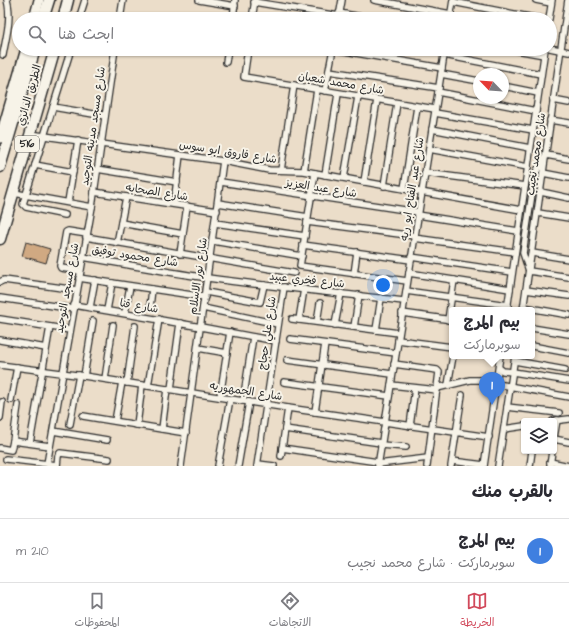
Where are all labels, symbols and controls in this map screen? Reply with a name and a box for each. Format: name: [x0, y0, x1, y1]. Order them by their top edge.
search box: [12, 12, 557, 56]
icon: search: [26, 23, 48, 45]
text: ابحث هنا: [58, 24, 114, 45]
street label: الطريق الدائري: [13, 63, 46, 128]
street label: شارع مسجد مدينه التوحيد: [77, 66, 110, 187]
street label: شارع محمد شعبان: [297, 68, 385, 99]
north arrow: [473, 68, 509, 104]
street label: شارع محمد نجيب: [523, 112, 550, 196]
road number: 516: [15, 136, 39, 152]
street label: شارع عبد الفتاح ابو ريه: [396, 136, 429, 242]
street label: شارع فاروق ابو سوس: [178, 137, 278, 168]
street label: شارع عبد العزيز: [283, 175, 358, 202]
street label: شارع الصحابه: [125, 180, 189, 205]
street label: شارع نور الاسلام: [185, 236, 212, 316]
street label: شارع مسجد التوحيد: [52, 242, 83, 334]
street label: شارع محمود توفيق: [91, 242, 179, 271]
street label: شارع فخري عبيد: [269, 269, 345, 292]
your location: [373, 275, 393, 295]
street label: شارع قنا: [118, 295, 160, 318]
street label: شارع علي حجاج: [254, 295, 283, 371]
popup: [449, 307, 535, 359]
text: بيم المرج: [463, 312, 520, 333]
text: سوبرماركت: [463, 336, 521, 354]
pin: 1: [479, 372, 505, 405]
street label: شارع الجمهوريه: [208, 378, 283, 405]
map controls: [521, 418, 557, 454]
button: layers: [521, 418, 557, 454]
text: بالقرب منك: [472, 480, 553, 504]
text: بيم المرج: [459, 530, 515, 551]
text: 210 m: [16, 542, 49, 560]
text: 1: [539, 542, 541, 560]
text: سوبرماركت · شارع محمد نجيب: [347, 554, 515, 572]
tab: المحفوظات: [75, 590, 120, 632]
tab: الاتجاهات: [269, 590, 311, 632]
tab: الخريطة: [460, 590, 495, 632]

